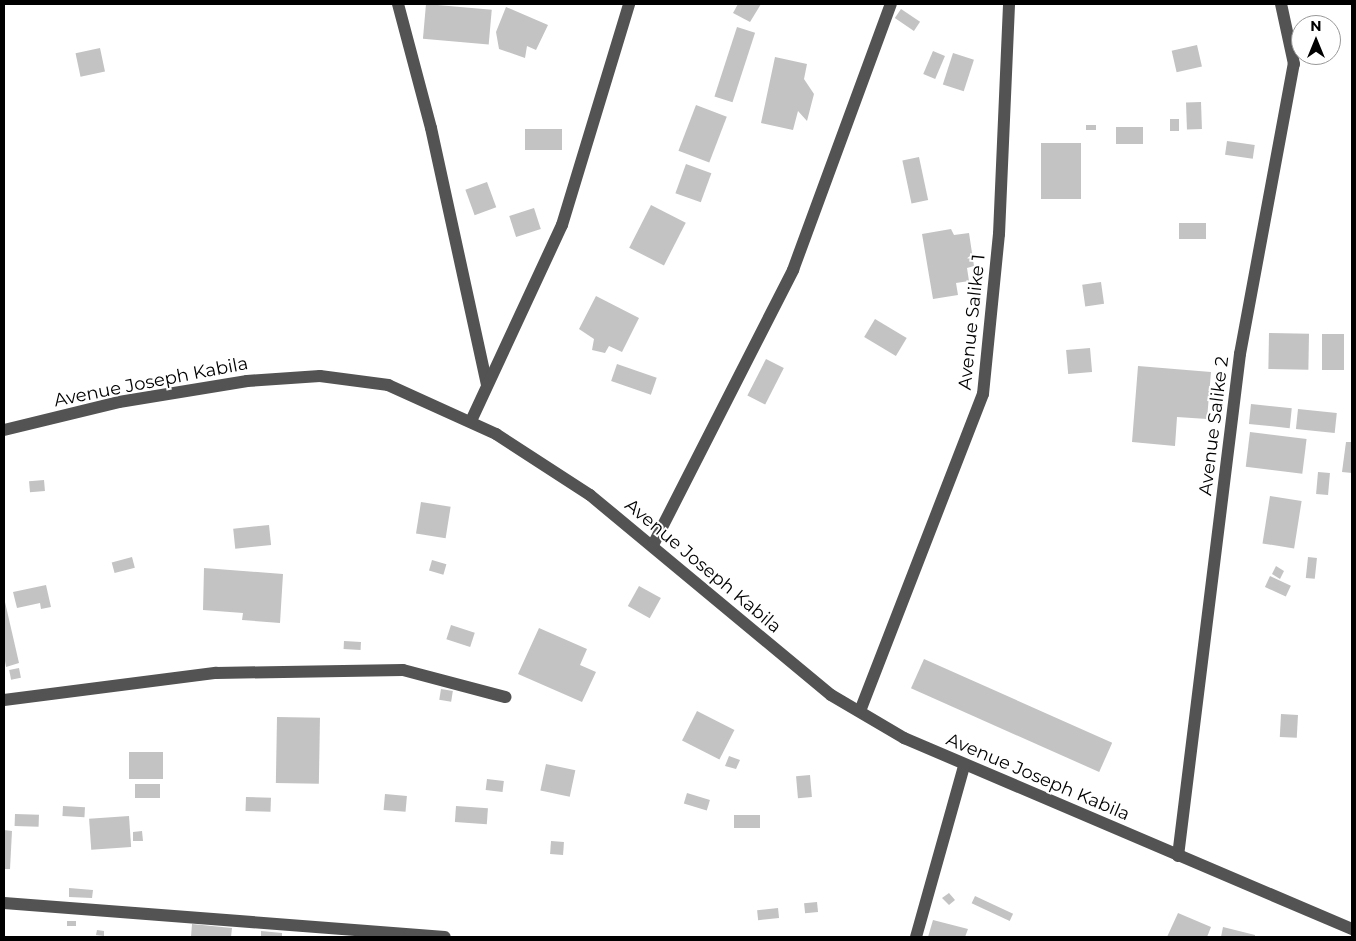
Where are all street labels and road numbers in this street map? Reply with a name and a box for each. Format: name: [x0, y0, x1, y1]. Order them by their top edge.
street label: Avenue Salike 1: [954, 253, 990, 391]
street label: Avenue Joseph Kabila: [52, 353, 250, 411]
street label: Avenue Salike 2: [1195, 355, 1233, 497]
street label: Avenue Joseph Kabila: [620, 494, 786, 638]
street label: Avenue Joseph Kabila: [943, 728, 1133, 826]

